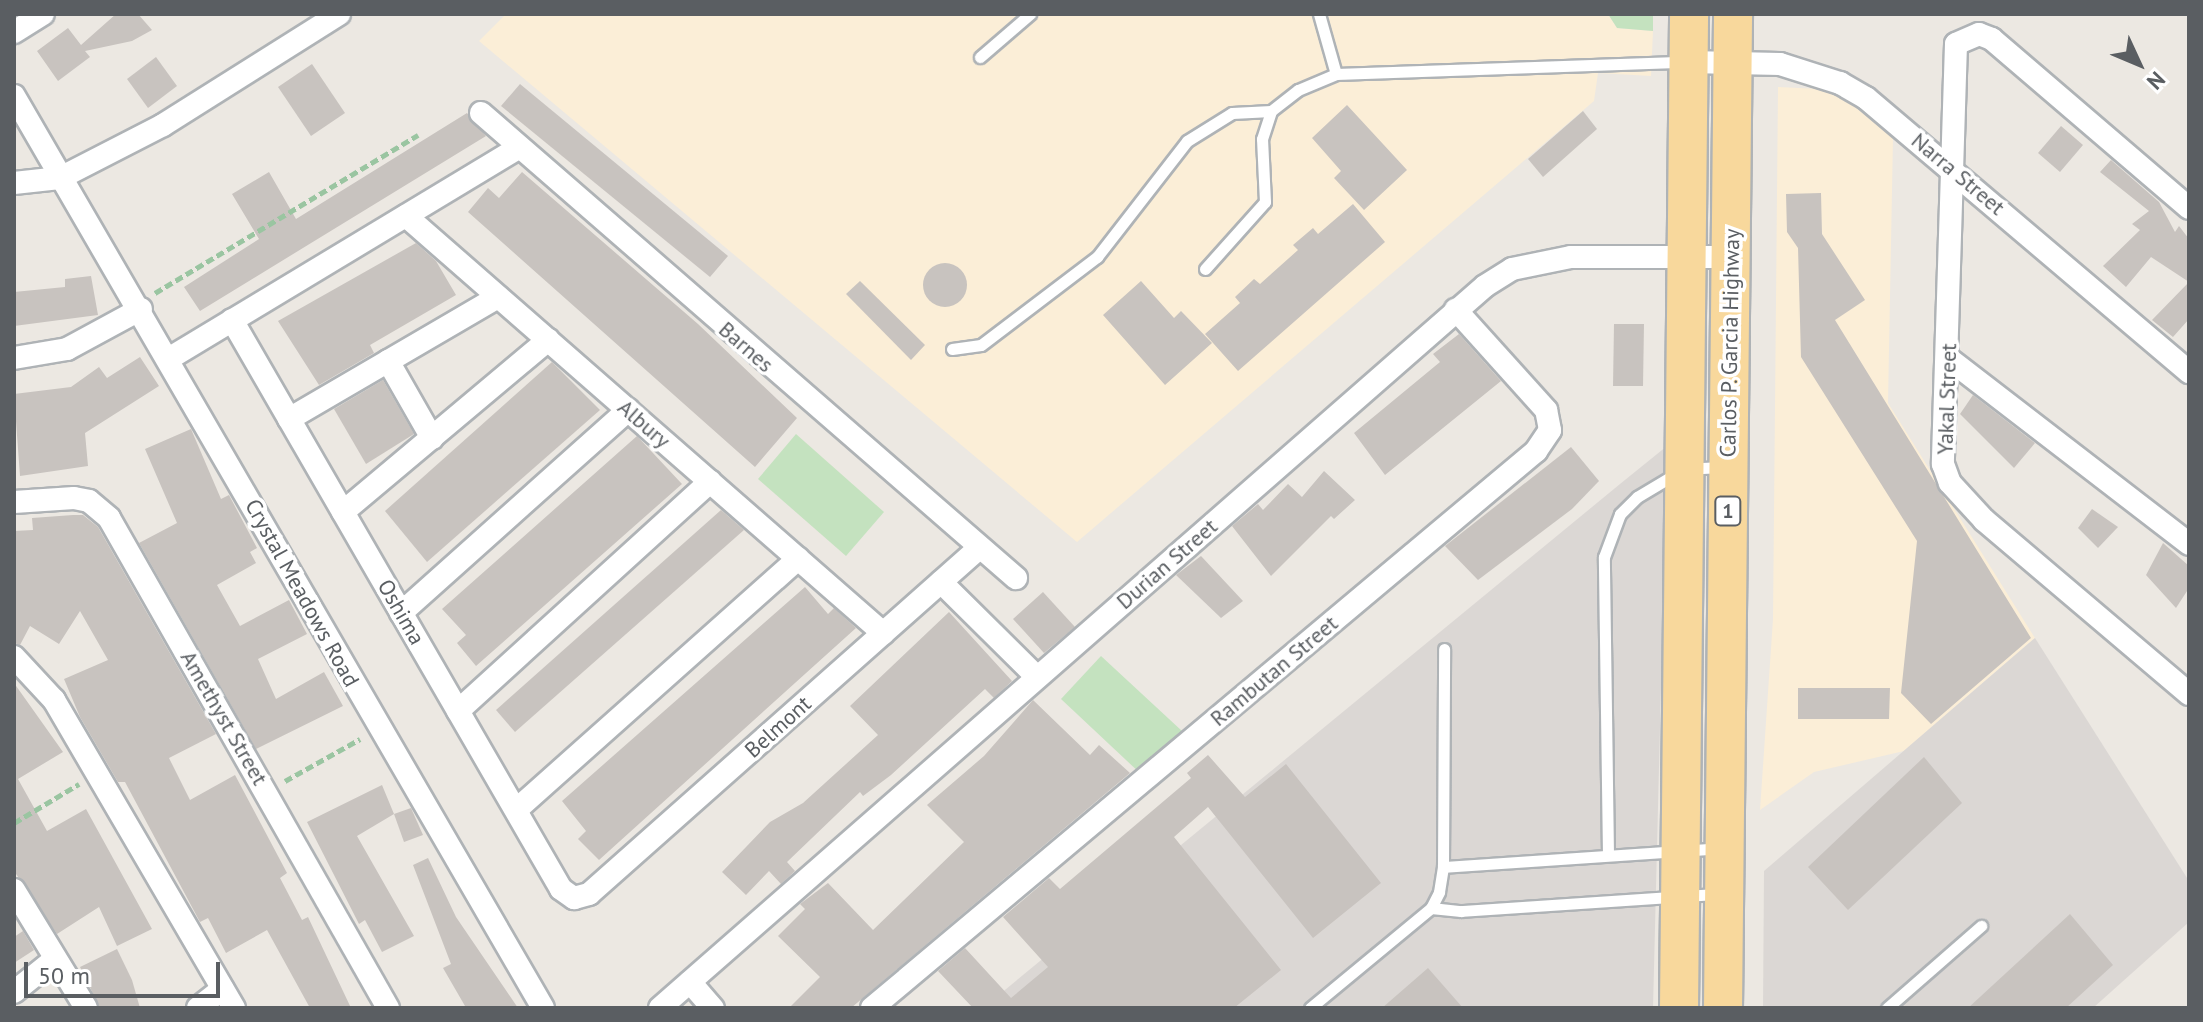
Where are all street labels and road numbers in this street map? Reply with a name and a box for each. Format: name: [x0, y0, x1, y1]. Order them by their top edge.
street label: Narra Street: [1906, 127, 2010, 221]
street label: Carlos P. Garcia Highway: [1715, 228, 1745, 458]
street label: Barnes: [713, 316, 779, 378]
street label: Yakal Street: [1932, 343, 1962, 455]
street label: Albury: [612, 394, 676, 454]
street label: Crystal Meadows Road: [239, 495, 365, 691]
road number: 1: [1714, 495, 1742, 527]
street label: Durian Street: [1111, 513, 1223, 615]
street label: Oshima: [372, 575, 430, 649]
street label: Rambutan Street: [1205, 610, 1343, 732]
street label: Amethyst Street: [175, 646, 273, 790]
street label: Belmont: [740, 691, 816, 763]

